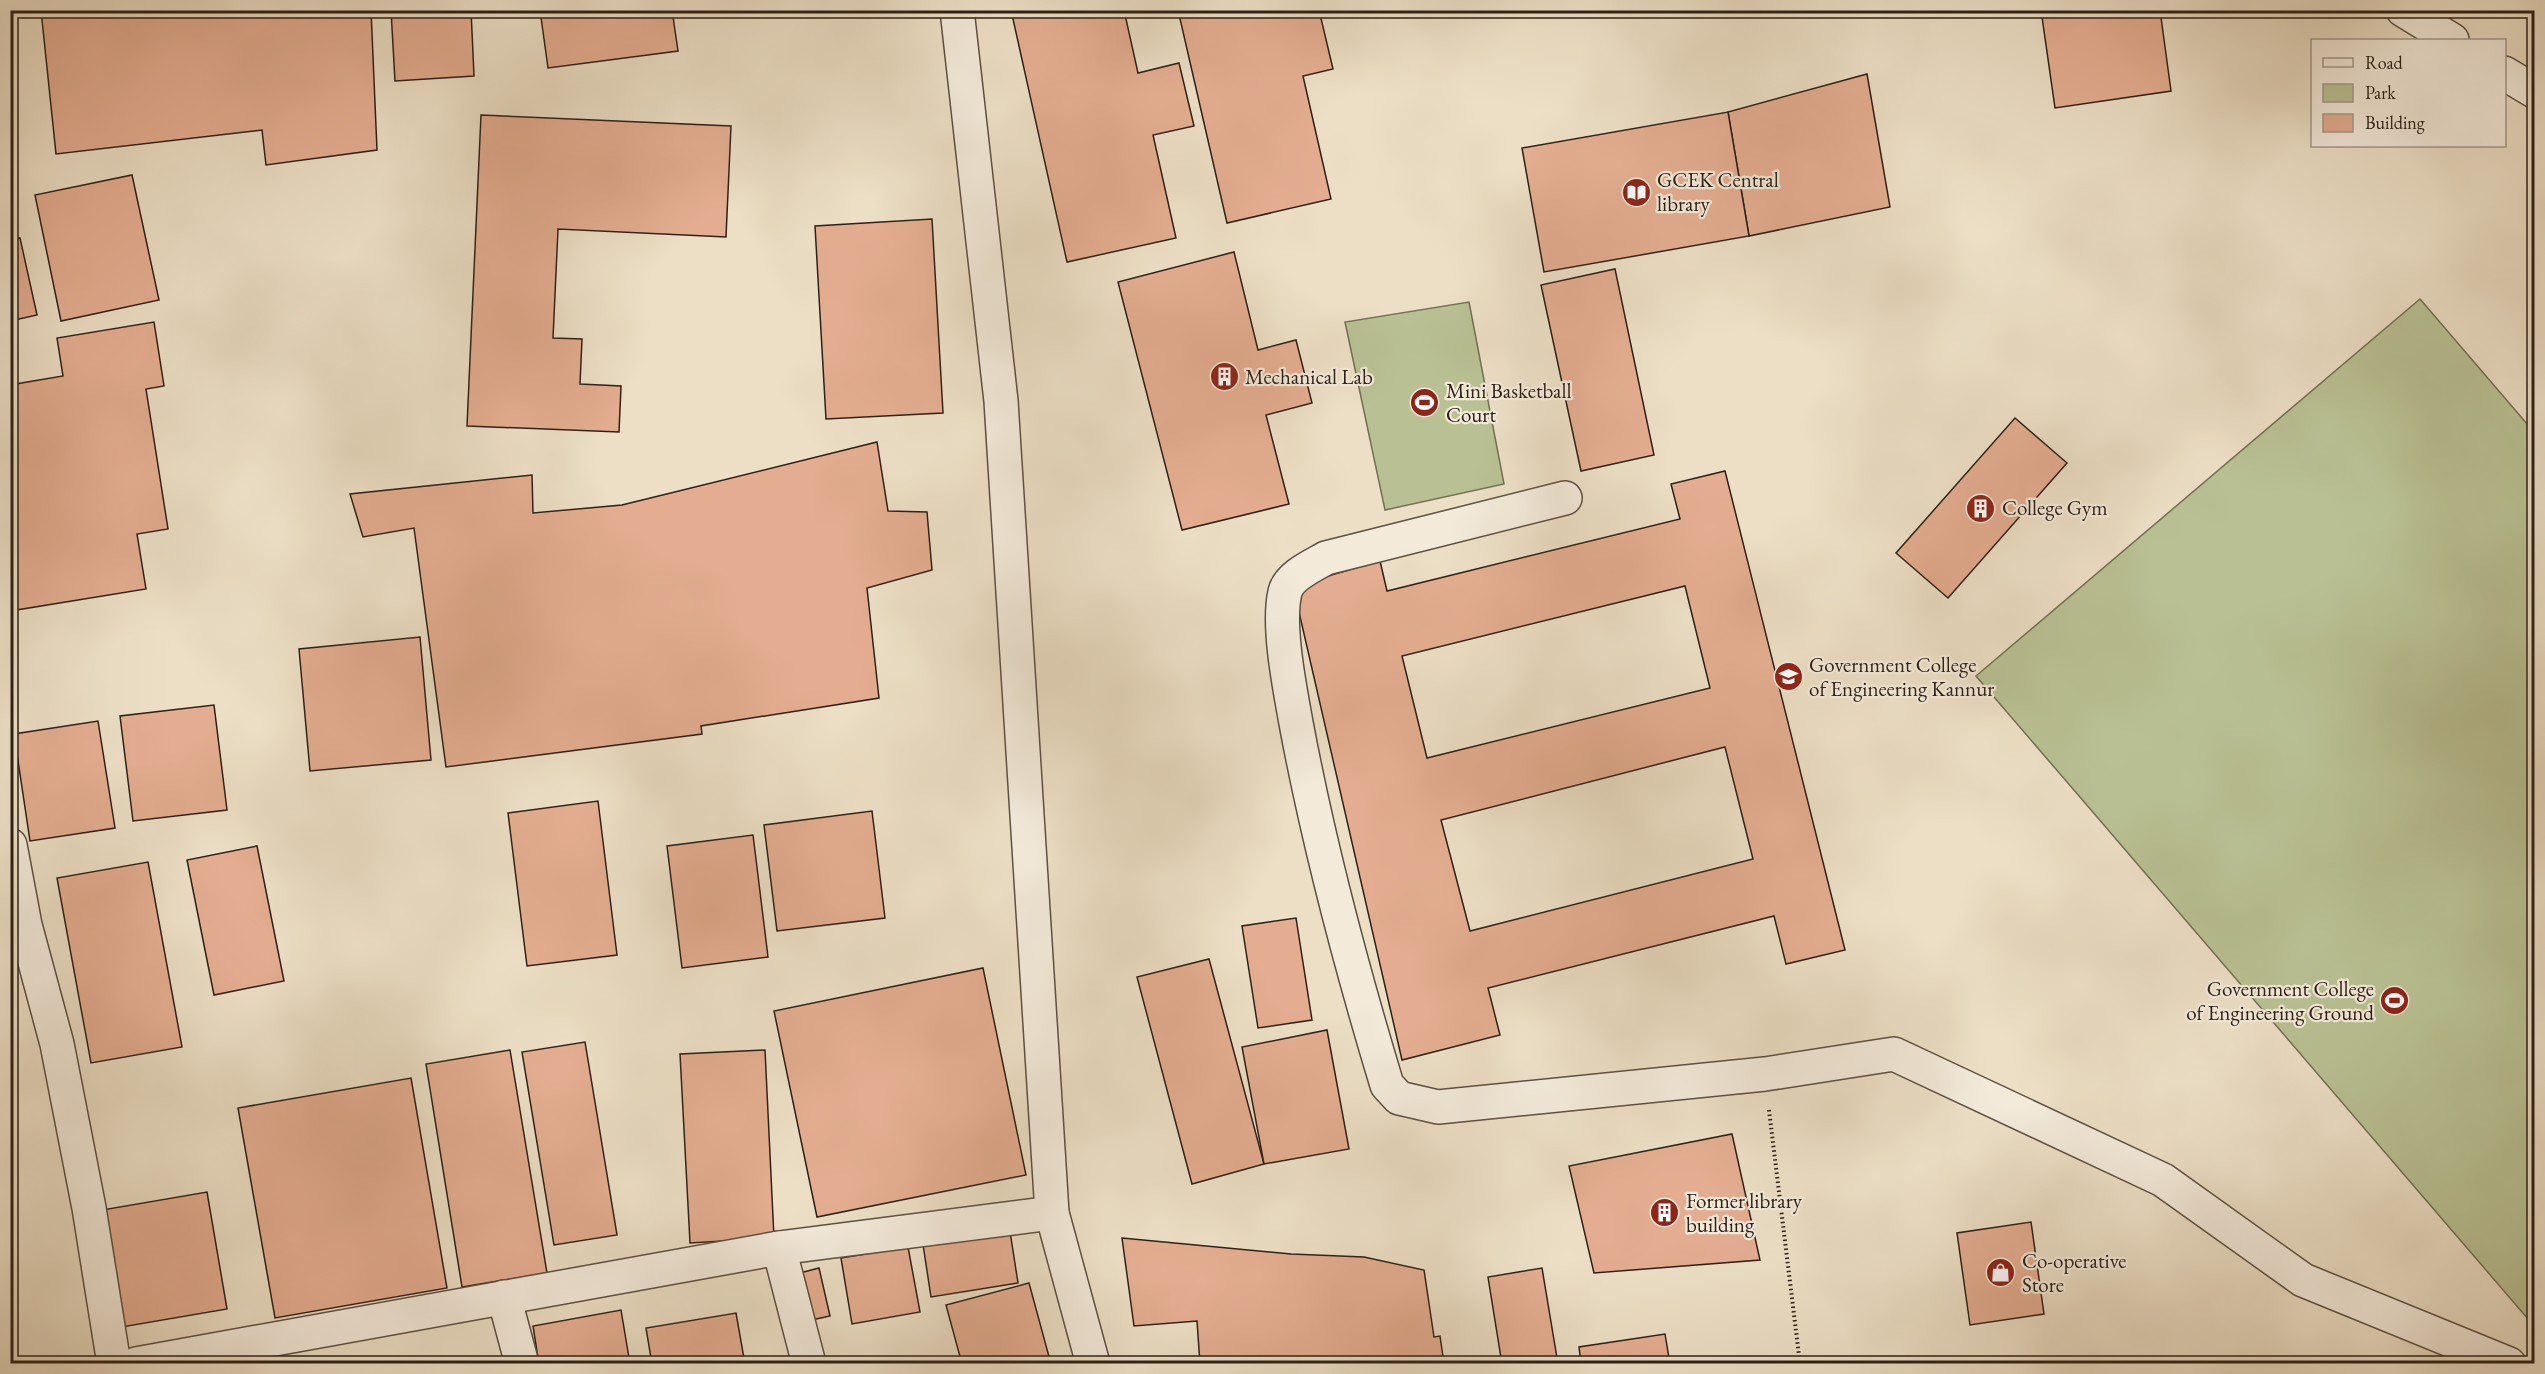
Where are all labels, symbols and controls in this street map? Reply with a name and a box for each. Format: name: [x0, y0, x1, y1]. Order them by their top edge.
legend: [2311, 39, 2506, 147]
text: Road: [2365, 51, 2404, 74]
text: Park: [2365, 81, 2396, 104]
text: Building: [2365, 111, 2425, 134]
place label: GCEK Central library: [1657, 166, 1779, 217]
library icon: GCEK Central library: [1620, 176, 1652, 208]
building icon: Mechanical Lab: [1208, 361, 1240, 393]
place label: Mechanical Lab: [1245, 363, 1373, 390]
place label: Mini Basketball Court: [1446, 377, 1571, 428]
sports icon: Mini Basketball Court: [1409, 387, 1441, 419]
building icon: College Gym: [1965, 492, 1997, 524]
place label: College Gym: [2002, 494, 2108, 521]
place label: Government College of Engineering Kannur: [1809, 651, 1994, 702]
school or university icon: Government College of Engineering Kannur: [1772, 661, 1804, 693]
place label: Government College of Engineering Ground: [2186, 975, 2374, 1026]
sports icon: Government College of Engineering Ground: [2379, 985, 2411, 1017]
place label: Former library building: [1686, 1187, 1803, 1238]
building icon: Former library building: [1649, 1197, 1681, 1229]
place label: Co-operative Store: [2022, 1247, 2127, 1298]
shop icon: Co-operative Store: [1985, 1257, 2017, 1289]

